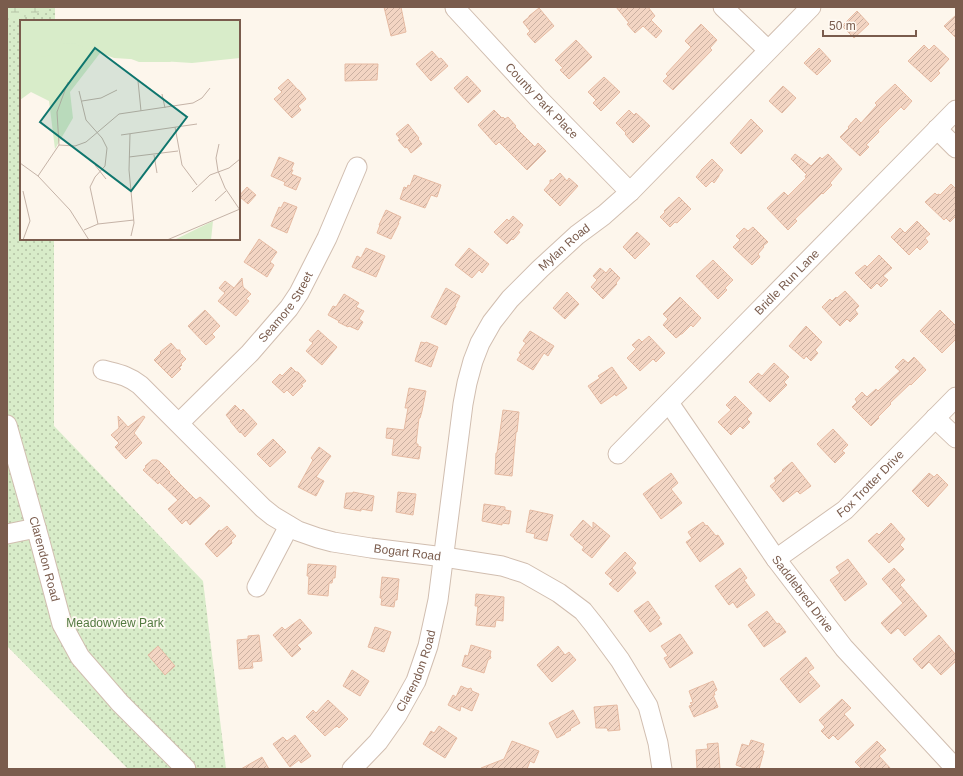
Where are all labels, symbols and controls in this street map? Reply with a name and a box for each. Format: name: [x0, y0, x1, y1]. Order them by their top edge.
scale bar: [823, 12, 916, 38]
text: 50 m: [829, 19, 856, 33]
inset map: [20, 20, 240, 240]
street label: County Park Place: [502, 60, 581, 142]
street label: Mylan Road: [536, 221, 593, 274]
street label: Bridle Run Lane: [752, 246, 822, 318]
street label: Seamore Street: [255, 269, 316, 345]
street label: Fox Trotter Drive: [834, 447, 907, 521]
street label: Clarendon Road: [26, 515, 63, 603]
street label: Bogart Road: [373, 541, 442, 564]
street label: Saddlebred Drive: [769, 553, 837, 635]
park label: Meadowview Park: [66, 616, 165, 630]
street label: Clarendon Road: [393, 629, 438, 714]

